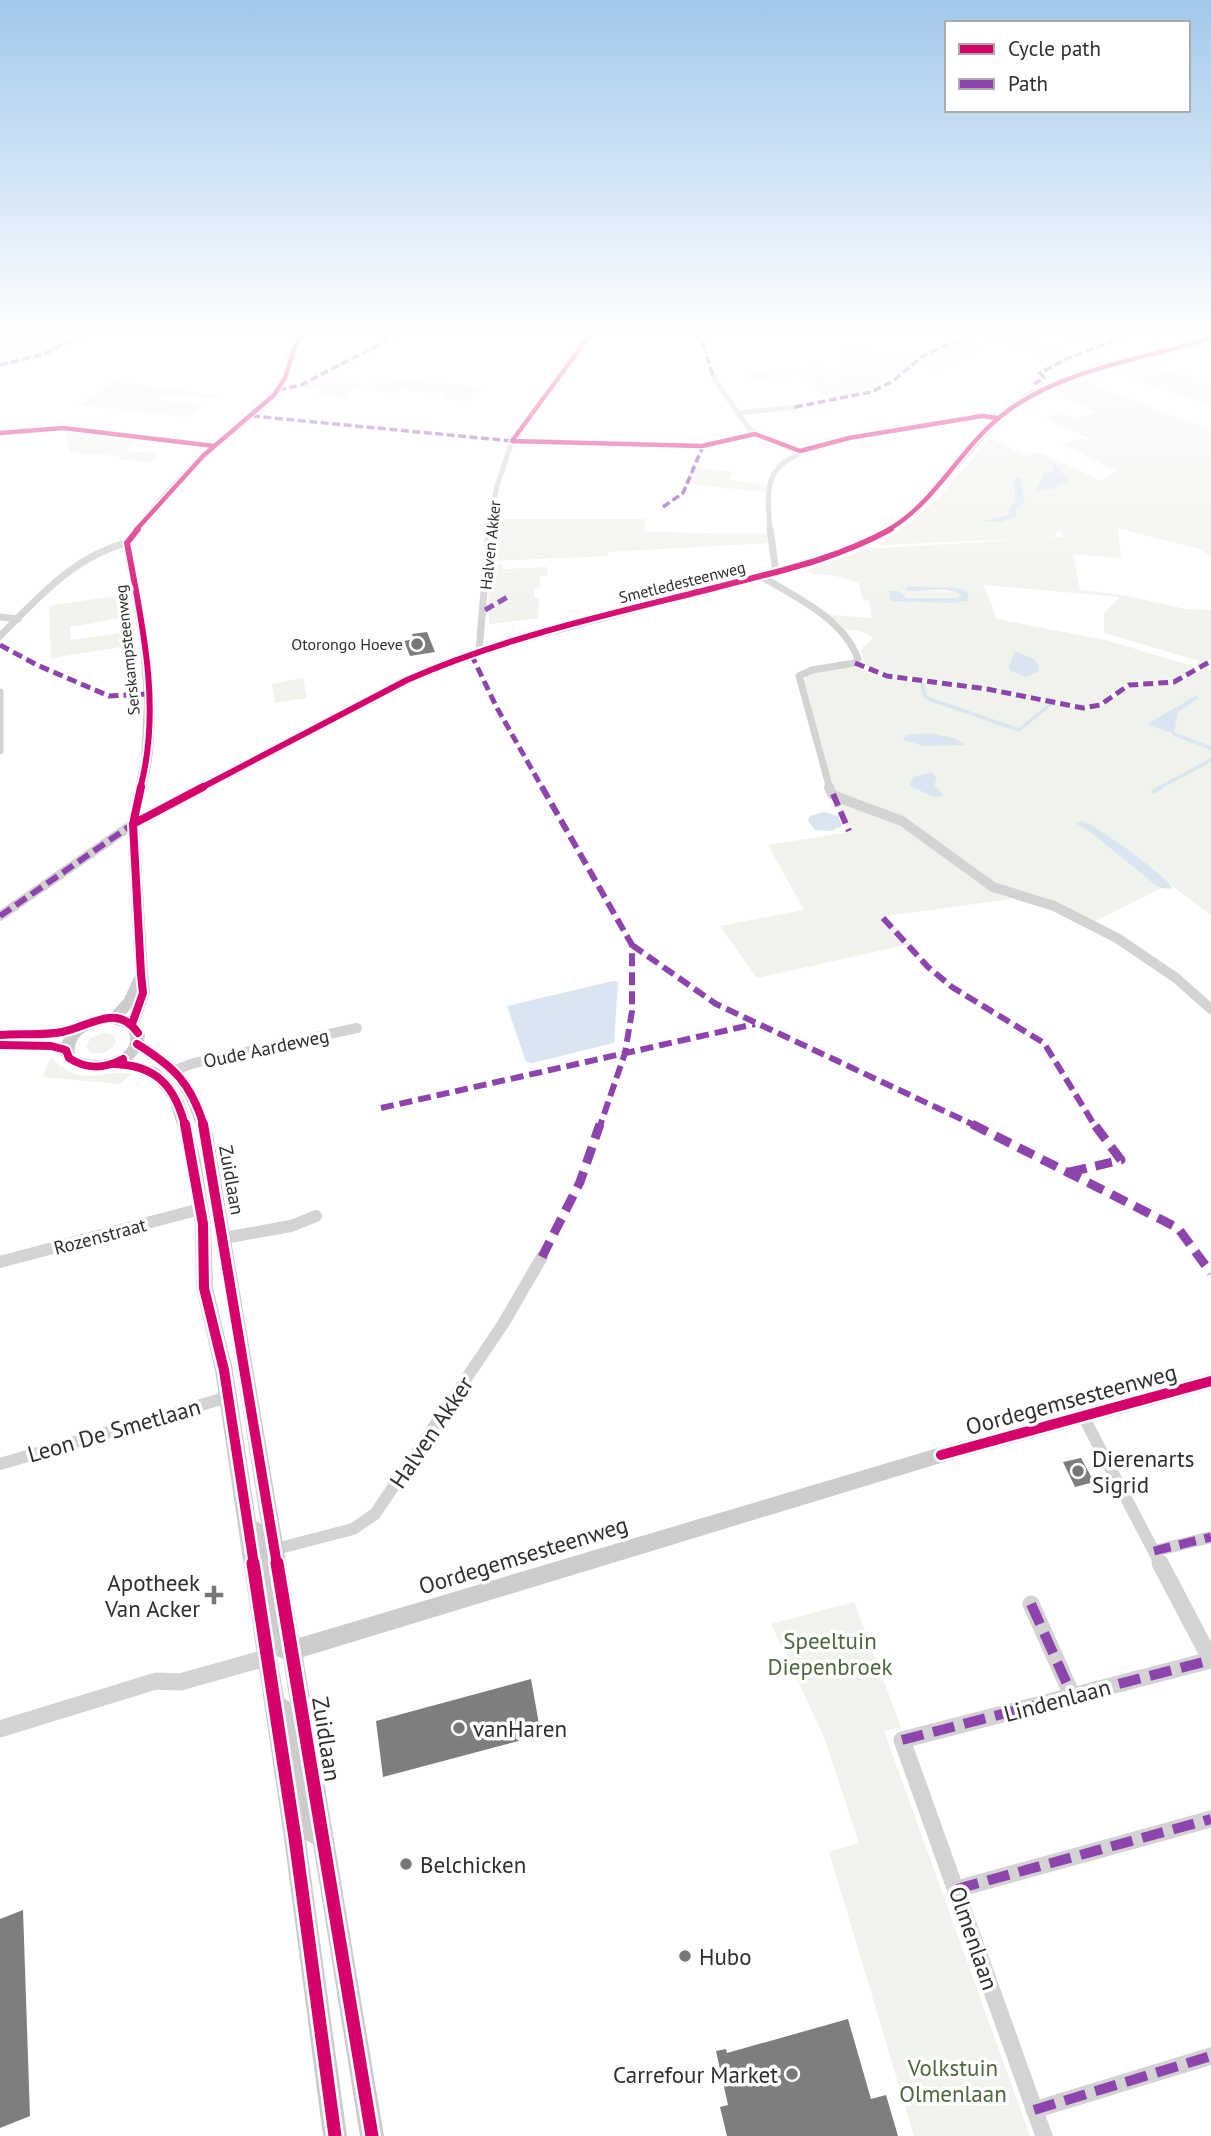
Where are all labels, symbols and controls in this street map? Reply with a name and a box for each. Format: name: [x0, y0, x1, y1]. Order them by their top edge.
legend: [945, 21, 1190, 112]
text: Cycle path: [1008, 35, 1101, 62]
text: Path: [1008, 70, 1048, 97]
street label: Halven Akker: [475, 499, 505, 591]
street label: Smetledesteenweg: [617, 557, 747, 607]
street label: Serskampsteenweg: [110, 584, 144, 716]
place label: Otorongo Hoeve: [291, 634, 403, 654]
marker: Otorongo Hoeve: [409, 636, 425, 652]
street label: Oude Aardeweg: [201, 1023, 331, 1073]
street label: Zuidlaan: [214, 1143, 250, 1217]
street label: Rozenstraat: [51, 1212, 149, 1260]
street label: Oordegemsesteenweg: [962, 1357, 1180, 1441]
street label: Halven Akker: [383, 1370, 479, 1494]
street label: Leon De Smetlaan: [24, 1391, 204, 1469]
place label: Dierenarts Sigrid: [1092, 1444, 1194, 1499]
marker: Dierenarts Sigrid: [1070, 1463, 1086, 1479]
street label: Oordegemsesteenweg: [415, 1509, 631, 1601]
place label: Apotheek Van Acker: [104, 1568, 200, 1623]
marker: Apotheek Van Acker: [206, 1587, 222, 1603]
park label: Speeltuin Diepenbroek: [768, 1626, 892, 1681]
street label: Lindenlaan: [1000, 1672, 1114, 1728]
street label: Zuidlaan: [306, 1695, 348, 1783]
place label: vanHaren: [473, 1714, 567, 1743]
marker: vanHaren: [451, 1720, 467, 1736]
place label: Belchicken: [420, 1850, 526, 1879]
marker: Belchicken: [398, 1856, 414, 1872]
street label: Olmenlaan: [943, 1882, 1005, 1994]
place label: Hubo: [699, 1942, 752, 1971]
marker: Hubo: [677, 1948, 693, 1964]
park label: Volkstuin Olmenlaan: [899, 2053, 1007, 2108]
place label: Carrefour Market: [613, 2060, 778, 2089]
marker: Carrefour Market: [784, 2066, 800, 2082]

